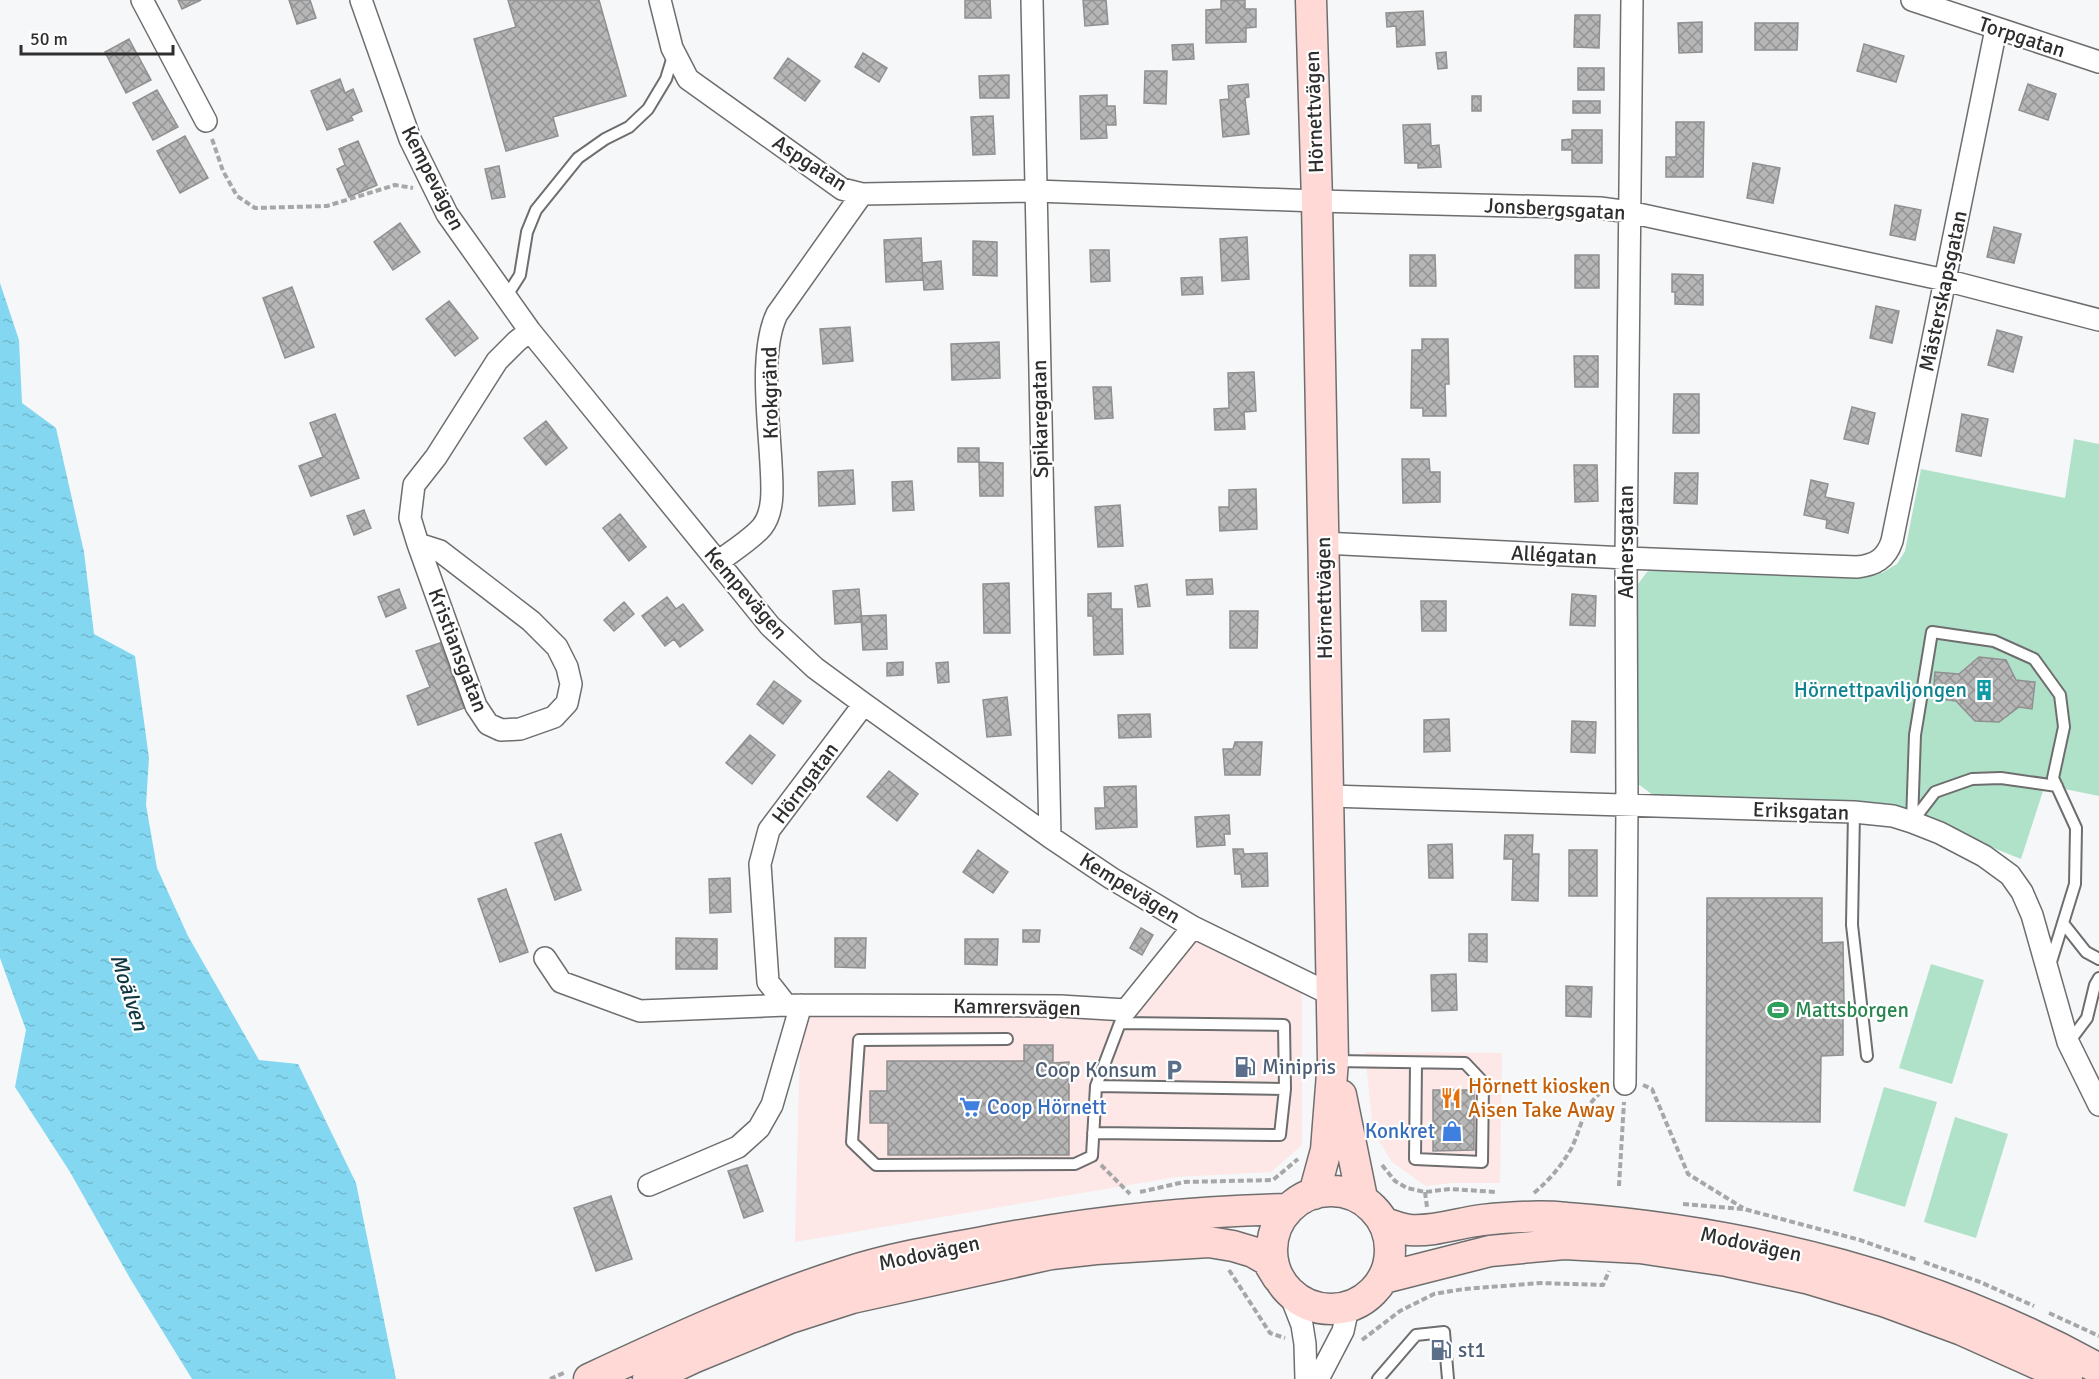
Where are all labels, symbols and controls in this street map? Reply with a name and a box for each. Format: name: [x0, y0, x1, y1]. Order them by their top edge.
street label: Torpgatan: [1976, 11, 2068, 63]
scale bar: [21, 18, 172, 56]
text: 50 m: [30, 28, 68, 50]
street label: Hörnettvägen: [1299, 50, 1329, 174]
street label: Kempevägen: [396, 121, 470, 235]
street label: Aspgatan: [768, 129, 852, 197]
street label: Jonsbergsgatan: [1484, 192, 1626, 226]
street label: Mästerskapsgatan: [1913, 208, 1973, 374]
street label: Krokgränd: [756, 346, 784, 440]
street label: Spikaregatan: [1026, 360, 1054, 478]
street label: Adnersgatan: [1613, 485, 1639, 599]
street label: Hörnettvägen: [1310, 536, 1338, 660]
street label: Allégatan: [1510, 540, 1598, 570]
street label: Kempevägen: [699, 541, 793, 645]
street label: Kristiansgatan: [422, 584, 494, 716]
place label: Hörnettpaviljongen: [1794, 677, 1967, 703]
building icon: Hörnettpaviljongen: [1972, 678, 1996, 702]
street label: Hörngatan: [766, 737, 844, 829]
street label: Eriksgatan: [1752, 796, 1850, 826]
street label: Kempevägen: [1075, 847, 1185, 929]
water label: Moälven: [104, 950, 155, 1035]
street label: Kamrersvägen: [953, 993, 1081, 1021]
place label: Mattsborgen: [1795, 997, 1909, 1023]
sports icon: Mattsborgen: [1766, 998, 1790, 1022]
place label: Minipris: [1262, 1054, 1336, 1080]
fuel station icon: Minipris: [1233, 1055, 1257, 1079]
place label: Coop Konsum: [1035, 1057, 1157, 1083]
parking icon: Coop Konsum: [1162, 1058, 1186, 1082]
place label: Hörnett kiosken Aisen Take Away: [1468, 1073, 1615, 1123]
restaurant icon: Hörnett kiosken Aisen Take Away: [1439, 1086, 1463, 1110]
place label: Coop Hörnett: [987, 1094, 1107, 1120]
supermarket icon: Coop Hörnett: [958, 1095, 982, 1119]
place label: Konkret: [1365, 1118, 1435, 1144]
shop icon: Konkret: [1440, 1119, 1464, 1143]
street label: Modovägen: [1698, 1221, 1804, 1267]
street label: Modovägen: [876, 1230, 982, 1276]
place label: st1: [1458, 1337, 1486, 1363]
fuel station icon: st1: [1429, 1338, 1453, 1362]

